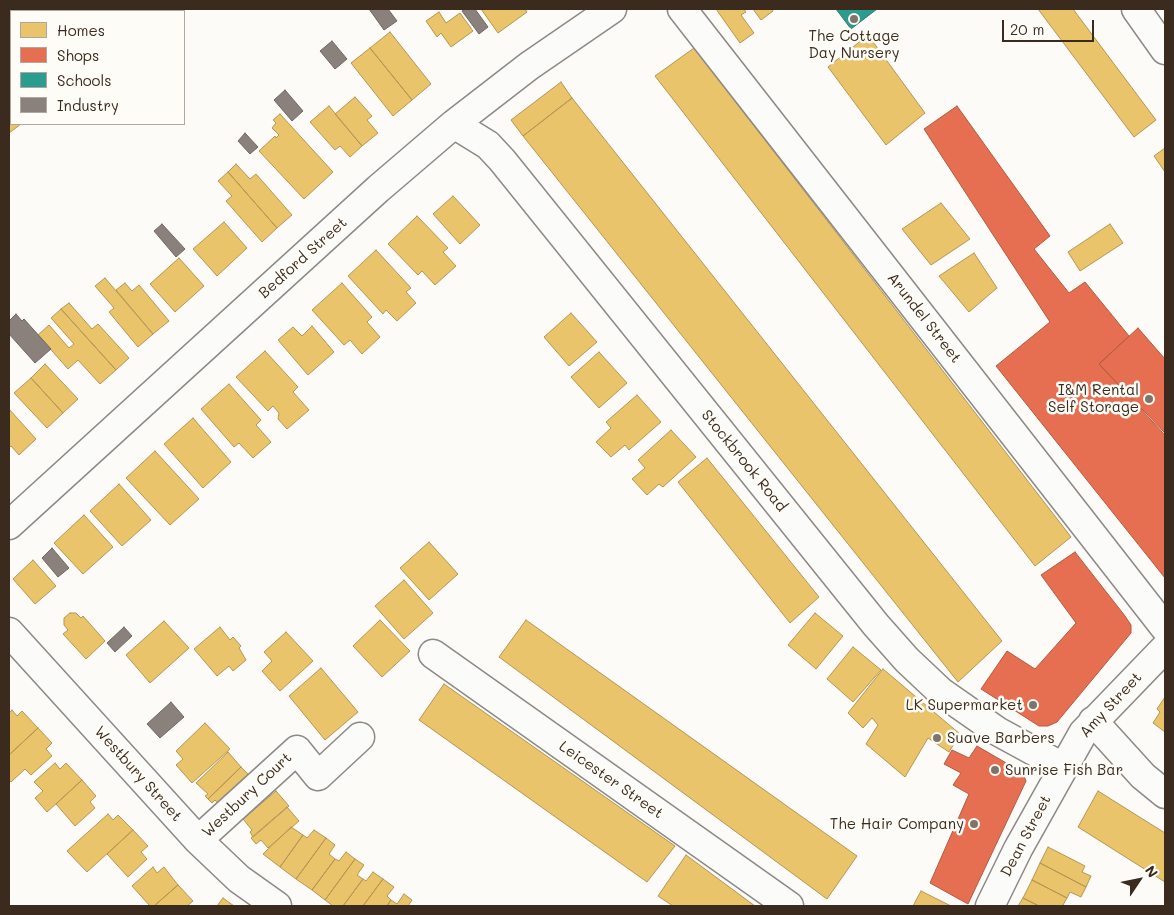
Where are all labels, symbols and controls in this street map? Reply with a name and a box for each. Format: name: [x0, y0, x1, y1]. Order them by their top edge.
legend: [10, 10, 185, 125]
scale bar: [1004, 10, 1096, 42]
marker: The Cottage Day Nursery: [848, 13, 860, 25]
text: 20 m: [1010, 19, 1044, 39]
text: Homes: [57, 20, 105, 40]
place label: The Cottage Day Nursery: [808, 27, 900, 62]
text: Shops: [57, 45, 99, 65]
text: Schools: [57, 70, 112, 90]
text: Industry: [57, 95, 119, 115]
street label: Bedford Street: [255, 214, 351, 302]
street label: Arundel Street: [883, 269, 965, 367]
place label: I&M Rental Self Storage: [1048, 381, 1139, 416]
marker: I&M Rental Self Storage: [1143, 393, 1155, 405]
street label: Stockbrook Road: [697, 406, 791, 516]
street label: Amy Street: [1076, 669, 1146, 741]
place label: LK Supermarket: [906, 696, 1023, 714]
marker: LK Supermarket: [1027, 699, 1039, 711]
street label: Westbury Street: [90, 723, 186, 825]
place label: Suave Barbers: [947, 729, 1055, 747]
marker: Suave Barbers: [931, 732, 943, 744]
street label: Leicester Street: [555, 737, 667, 823]
street label: Westbury Court: [198, 749, 296, 841]
place label: Sunrise Fish Bar: [1005, 761, 1123, 779]
marker: Sunrise Fish Bar: [989, 764, 1001, 776]
street label: Dean Street: [997, 792, 1055, 880]
place label: The Hair Company: [830, 815, 964, 833]
marker: The Hair Company: [968, 818, 980, 830]
north arrow: [1114, 855, 1164, 905]
text: N: [1141, 862, 1163, 881]

